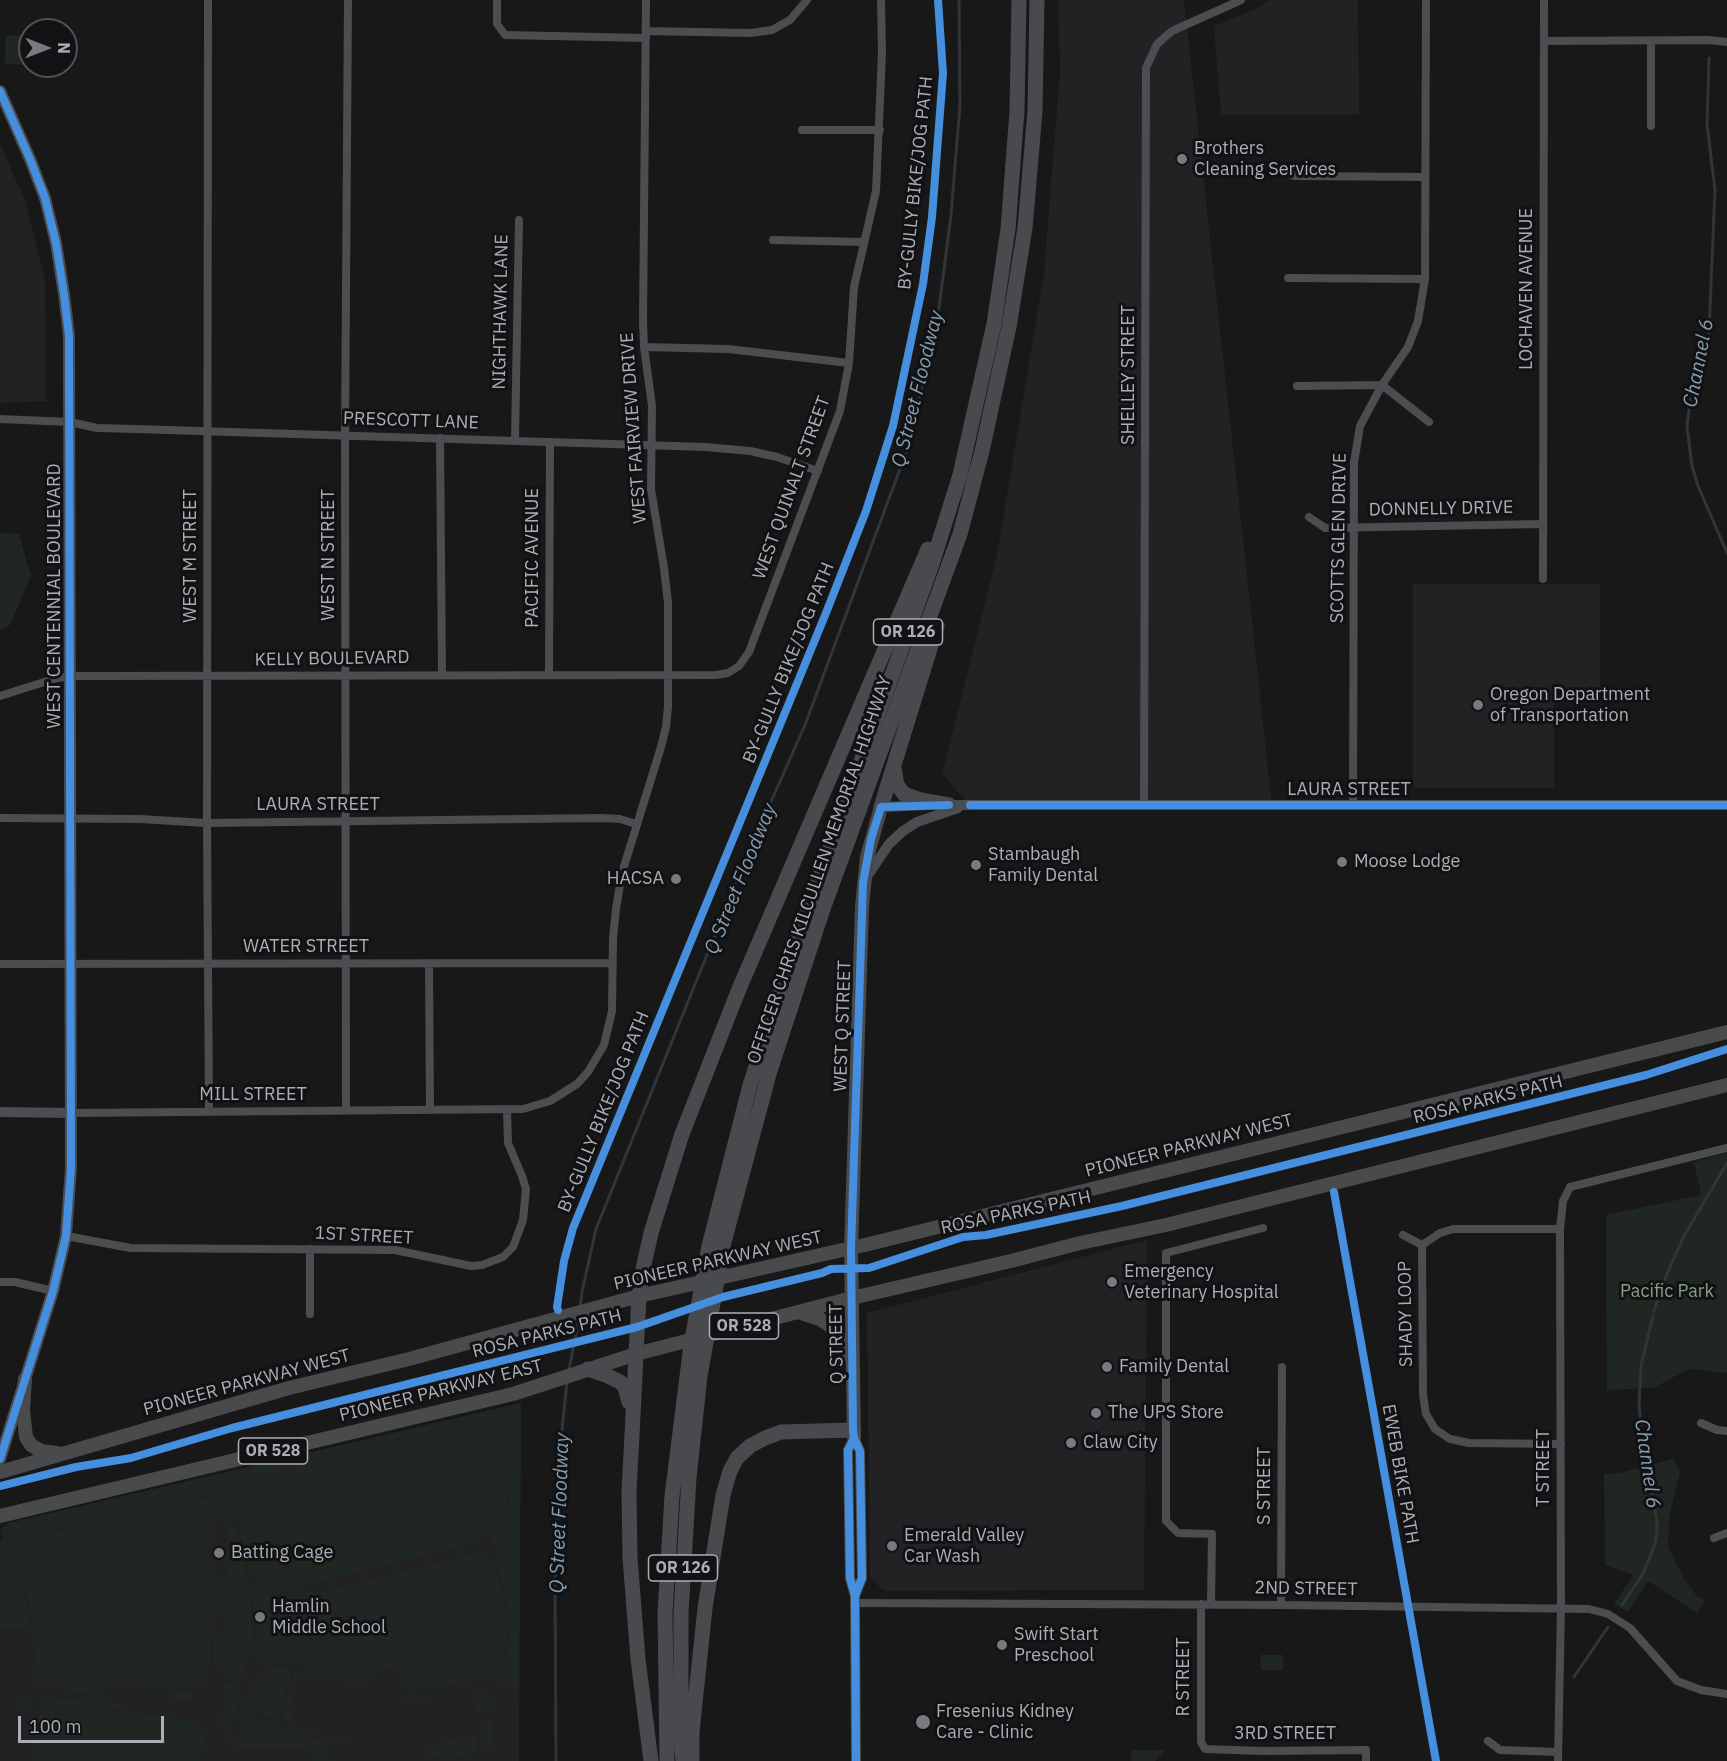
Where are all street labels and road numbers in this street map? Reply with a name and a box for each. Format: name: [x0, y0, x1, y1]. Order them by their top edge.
street label: BY-GULLY BIKE/JOG PATH: [894, 75, 938, 291]
street label: LOCHAVEN AVENUE: [1516, 208, 1538, 370]
street label: NIGHTHAWK LANE: [489, 234, 513, 390]
street label: SHELLEY STREET: [1118, 305, 1140, 445]
street label: WEST FAIRVIEW DRIVE: [617, 332, 651, 524]
street label: WEST QUINALT STREET: [749, 393, 835, 583]
street label: PRESCOTT LANE: [343, 408, 479, 434]
street label: SCOTTS GLEN DRIVE: [1327, 453, 1351, 623]
street label: WEST CENTENNIAL BOULEVARD: [44, 463, 66, 729]
street label: PACIFIC AVENUE: [522, 488, 544, 628]
street label: WEST M STREET: [180, 489, 202, 623]
street label: WEST N STREET: [318, 489, 340, 621]
street label: DONNELLY DRIVE: [1368, 497, 1514, 521]
street label: BY-GULLY BIKE/JOG PATH: [739, 559, 839, 767]
road number: OR 126: [874, 619, 942, 645]
street label: KELLY BOULEVARD: [254, 647, 410, 671]
street label: OFFICER CHRIS KILCULLEN MEMORIAL HIGHWAY: [743, 673, 897, 1067]
street label: LAURA STREET: [1287, 779, 1411, 801]
street label: LAURA STREET: [256, 794, 380, 816]
street label: WATER STREET: [243, 936, 369, 958]
street label: WEST Q STREET: [830, 960, 856, 1092]
street label: BY-GULLY BIKE/JOG PATH: [554, 1008, 654, 1216]
street label: ROSA PARKS PATH: [1411, 1071, 1565, 1129]
street label: MILL STREET: [199, 1084, 307, 1106]
street label: PIONEER PARKWAY WEST: [1083, 1110, 1295, 1182]
street label: ROSA PARKS PATH: [939, 1187, 1093, 1239]
street label: 1ST STREET: [314, 1223, 414, 1249]
street label: PIONEER PARKWAY WEST: [612, 1226, 824, 1296]
street label: SHADY LOOP: [1394, 1261, 1418, 1367]
street label: Q STREET: [826, 1304, 848, 1384]
street label: ROSA PARKS PATH: [470, 1305, 624, 1363]
road number: OR 528: [710, 1313, 778, 1339]
street label: PIONEER PARKWAY WEST: [141, 1345, 353, 1421]
street label: PIONEER PARKWAY EAST: [337, 1355, 545, 1427]
street label: EWEB BIKE PATH: [1377, 1402, 1423, 1546]
street label: T STREET: [1533, 1429, 1555, 1507]
road number: OR 528: [238, 1438, 308, 1464]
street label: S STREET: [1254, 1447, 1276, 1525]
road number: OR 126: [648, 1555, 718, 1581]
street label: 2ND STREET: [1254, 1577, 1358, 1601]
street label: R STREET: [1173, 1637, 1195, 1717]
street label: 3RD STREET: [1234, 1723, 1336, 1745]

